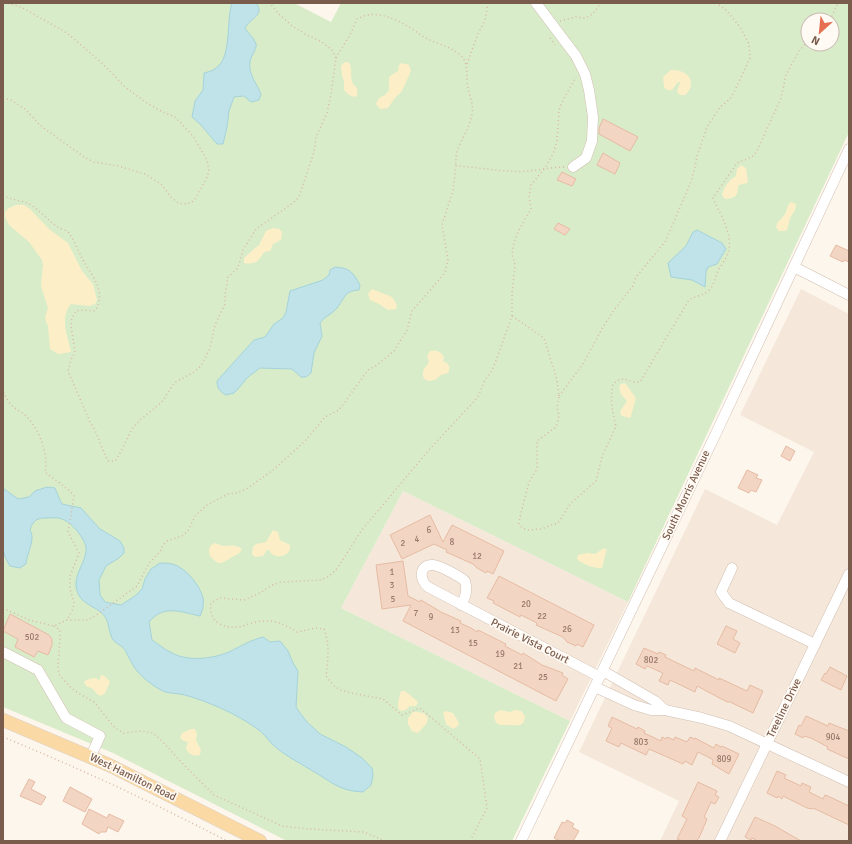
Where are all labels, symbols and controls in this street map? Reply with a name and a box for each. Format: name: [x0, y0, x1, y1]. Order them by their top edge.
north arrow: [800, 12, 840, 52]
text: N: [809, 33, 822, 48]
street label: South Morris Avenue: [659, 448, 713, 542]
house number: 6: [427, 525, 432, 536]
house number: 4: [415, 534, 420, 545]
house number: 8: [450, 537, 455, 548]
house number: 2: [401, 538, 406, 549]
house number: 12: [472, 551, 482, 562]
house number: 1: [390, 567, 395, 578]
house number: 3: [390, 580, 395, 591]
house number: 5: [391, 594, 396, 605]
house number: 20: [521, 599, 531, 610]
house number: 7: [414, 608, 419, 619]
house number: 22: [537, 611, 547, 622]
house number: 9: [429, 612, 434, 623]
street label: Prairie Vista Court: [489, 616, 571, 666]
house number: 26: [562, 624, 572, 635]
house number: 13: [450, 625, 460, 636]
house number: 502: [25, 632, 39, 643]
house number: 15: [468, 638, 478, 649]
house number: 19: [495, 649, 505, 660]
house number: 802: [644, 655, 658, 666]
house number: 21: [513, 661, 523, 672]
house number: 25: [538, 672, 548, 683]
street label: Treeline Drive: [764, 676, 804, 740]
house number: 904: [826, 732, 840, 743]
house number: 803: [634, 737, 648, 748]
street label: West Hamilton Road: [88, 750, 179, 804]
house number: 809: [717, 754, 731, 765]

